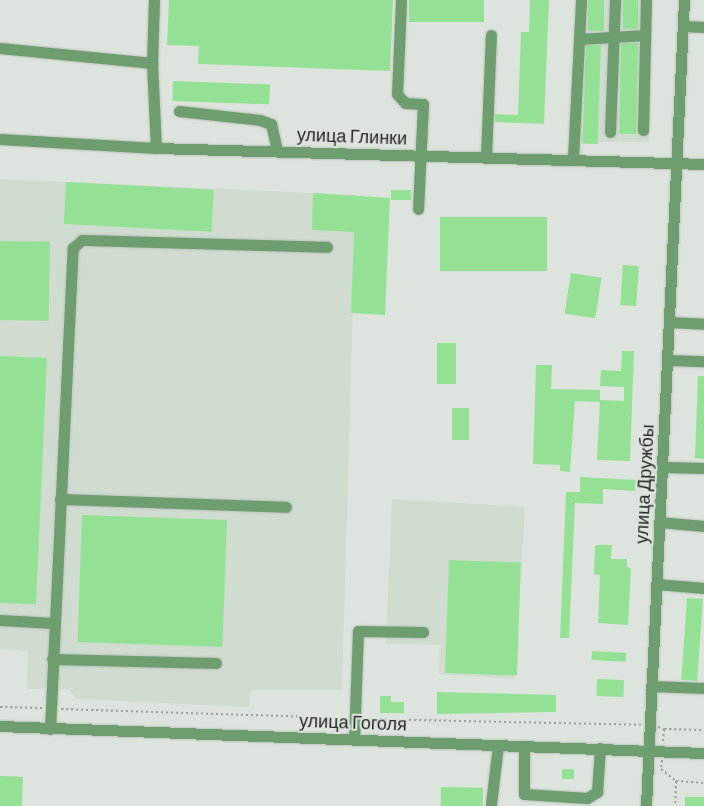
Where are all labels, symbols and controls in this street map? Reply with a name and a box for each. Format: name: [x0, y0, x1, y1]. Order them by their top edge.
street label: улица Глинки: [297, 123, 407, 149]
street label: улица Дружбы: [630, 424, 658, 544]
street label: улица Гоголя: [299, 709, 407, 735]

